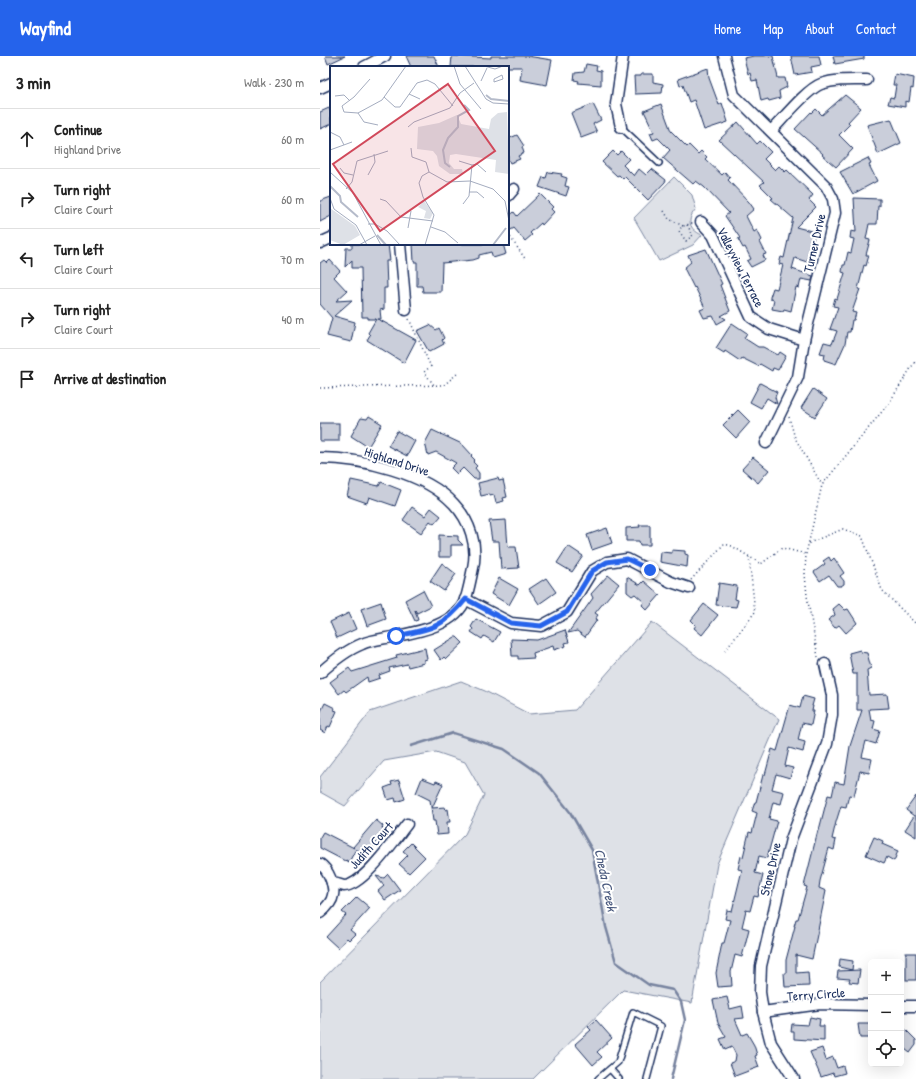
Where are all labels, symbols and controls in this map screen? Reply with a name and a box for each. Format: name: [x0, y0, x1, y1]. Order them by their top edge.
text: Wayfind: [20, 15, 71, 41]
text: Home: [714, 19, 741, 38]
text: Map: [763, 19, 783, 38]
text: About: [805, 19, 834, 38]
text: Contact: [856, 19, 896, 38]
inset map: [330, 66, 509, 245]
text: 3 min: [16, 71, 51, 94]
text: Walk · 230 m: [244, 73, 304, 91]
text: Continue: [54, 119, 102, 140]
icon: ahead: [16, 128, 38, 150]
text: 60 m: [281, 130, 304, 148]
text: Highland Drive: [54, 140, 121, 158]
text: Turn right: [54, 179, 110, 200]
icon: right: [16, 188, 38, 210]
text: 60 m: [281, 190, 304, 208]
text: Claire Court: [54, 200, 113, 218]
street label: Turner Drive: [799, 212, 829, 274]
street label: Valleyview Terrace: [713, 224, 769, 310]
text: Turn left: [54, 239, 104, 260]
icon: left: [16, 248, 38, 270]
text: 70 m: [280, 250, 304, 268]
text: Claire Court: [54, 260, 113, 278]
text: Turn right: [54, 299, 110, 320]
icon: right: [16, 308, 38, 330]
text: 40 m: [281, 310, 304, 328]
text: Claire Court: [54, 320, 113, 338]
icon: arrive: [16, 368, 38, 390]
text: Arrive at destination: [54, 368, 166, 389]
street label: Highland Drive: [362, 442, 432, 480]
route end: [641, 561, 659, 579]
route start: [387, 627, 405, 645]
street label: Judith Court: [345, 817, 397, 873]
street label: Stone Drive: [755, 841, 785, 897]
water label: Cheda Creek: [591, 847, 623, 914]
map controls: [868, 959, 904, 1067]
button: +: [868, 959, 904, 995]
street label: Terry Circle: [786, 983, 846, 1005]
button: −: [868, 995, 904, 1031]
button: locate: [868, 1031, 904, 1067]

